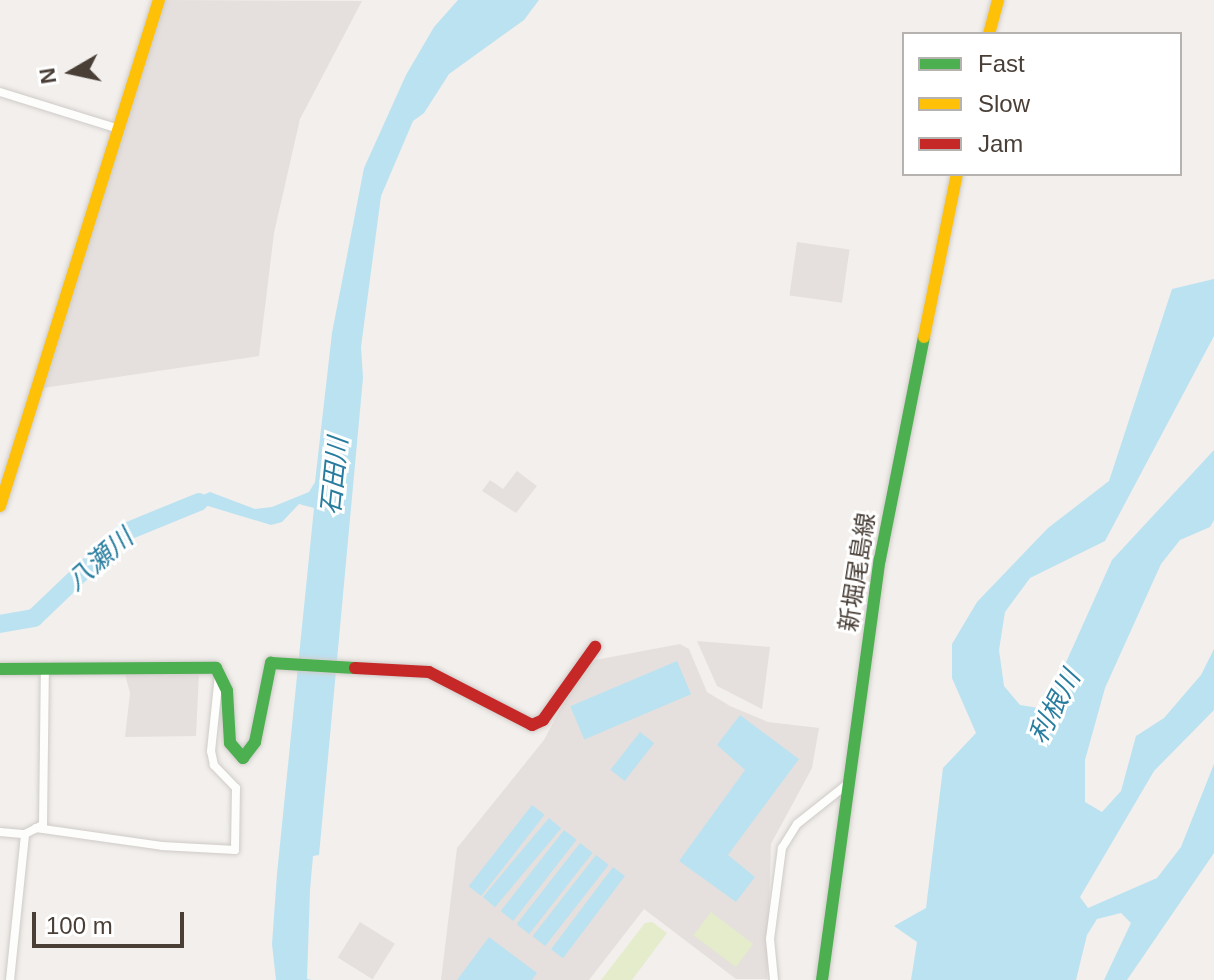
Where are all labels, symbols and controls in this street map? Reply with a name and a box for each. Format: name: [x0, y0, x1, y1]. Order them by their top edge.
north arrow: [32, 32, 112, 112]
legend: [902, 32, 1182, 176]
text: Fast: [978, 50, 1025, 77]
text: N: [34, 66, 61, 86]
text: Slow: [978, 90, 1030, 117]
text: Jam: [978, 130, 1023, 157]
water label: 石田川: [315, 436, 355, 516]
street label: 新堀尾島線: [833, 510, 881, 634]
water label: 八瀬川: [60, 523, 140, 597]
water label: 利根川: [1023, 665, 1087, 749]
scale bar: [36, 896, 188, 946]
text: 100 m: [46, 912, 113, 939]

